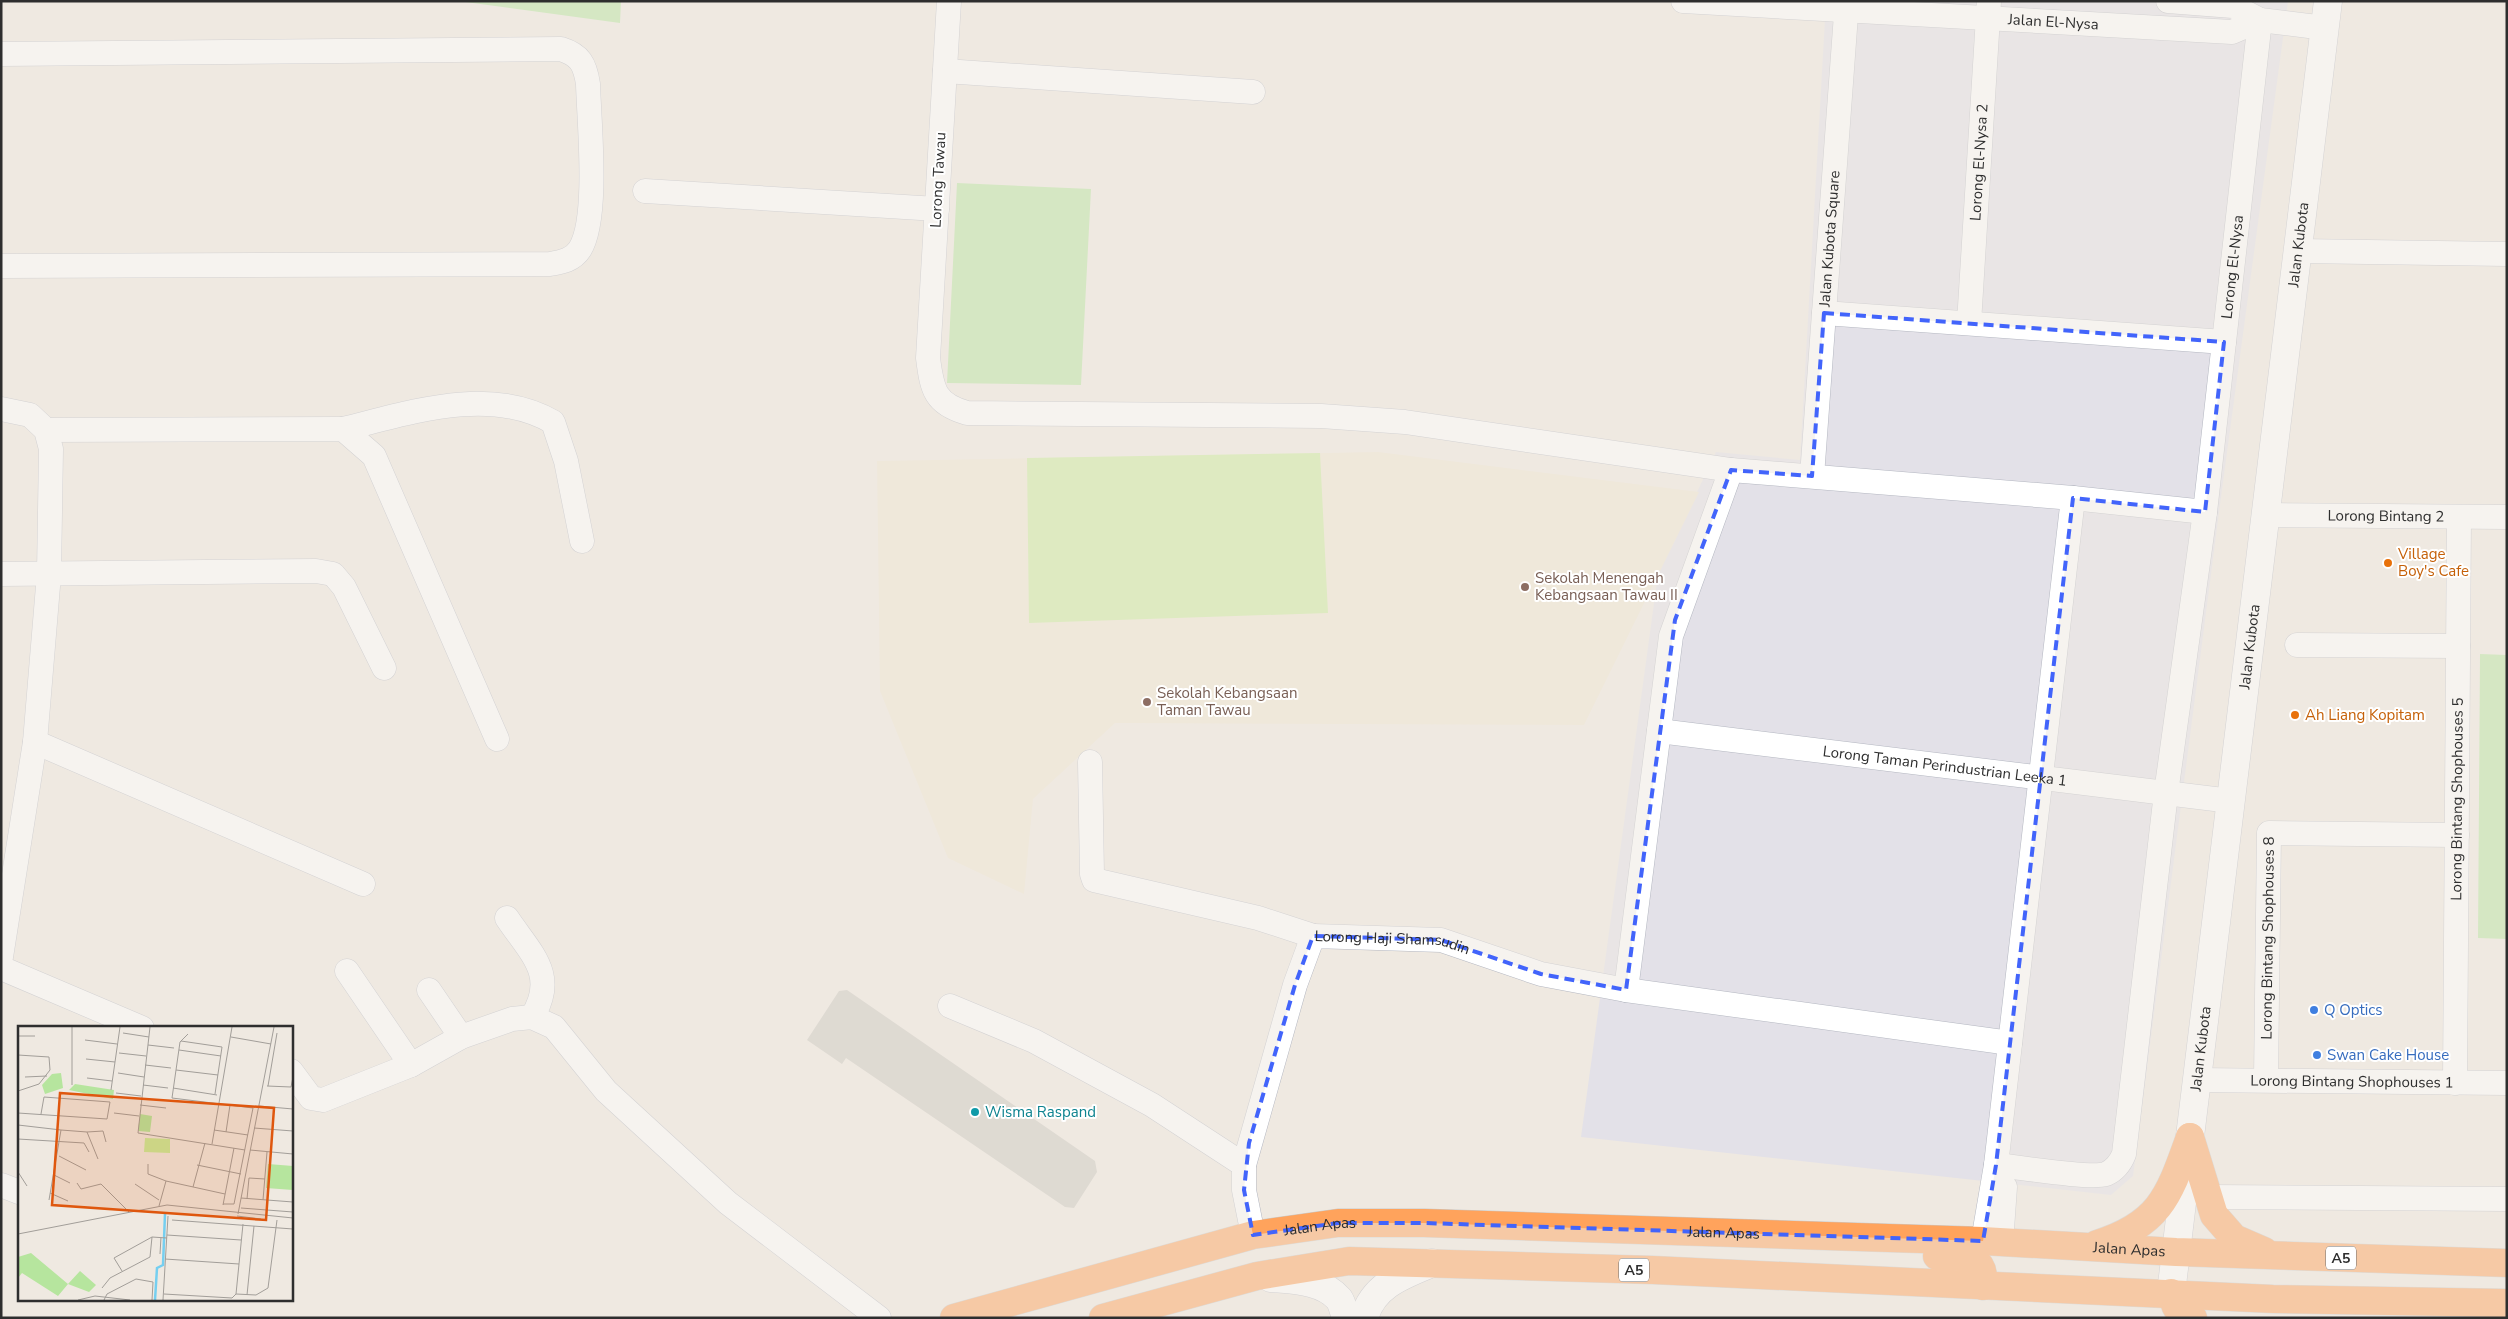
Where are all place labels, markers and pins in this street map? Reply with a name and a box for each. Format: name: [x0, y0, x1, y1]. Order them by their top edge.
place label: Village Boy's Cafe: [2397, 544, 2469, 581]
marker: Village Boy's Cafe: [2382, 557, 2394, 569]
place label: Sekolah Menengah Kebangsaan Tawau II: [1535, 568, 1678, 605]
marker: Sekolah Menengah Kebangsaan Tawau II: [1519, 581, 1531, 593]
place label: Sekolah Kebangsaan Taman Tawau: [1157, 683, 1297, 720]
marker: Sekolah Kebangsaan Taman Tawau: [1141, 696, 1153, 708]
place label: Ah Liang Kopitam: [2305, 705, 2425, 725]
marker: Ah Liang Kopitam: [2289, 709, 2301, 721]
place label: Q Optics: [2324, 1000, 2382, 1020]
marker: Q Optics: [2308, 1004, 2320, 1016]
place label: Swan Cake House: [2327, 1045, 2449, 1065]
marker: Swan Cake House: [2311, 1049, 2323, 1061]
place label: Wisma Raspand: [985, 1102, 1096, 1122]
marker: Wisma Raspand: [969, 1106, 981, 1118]

